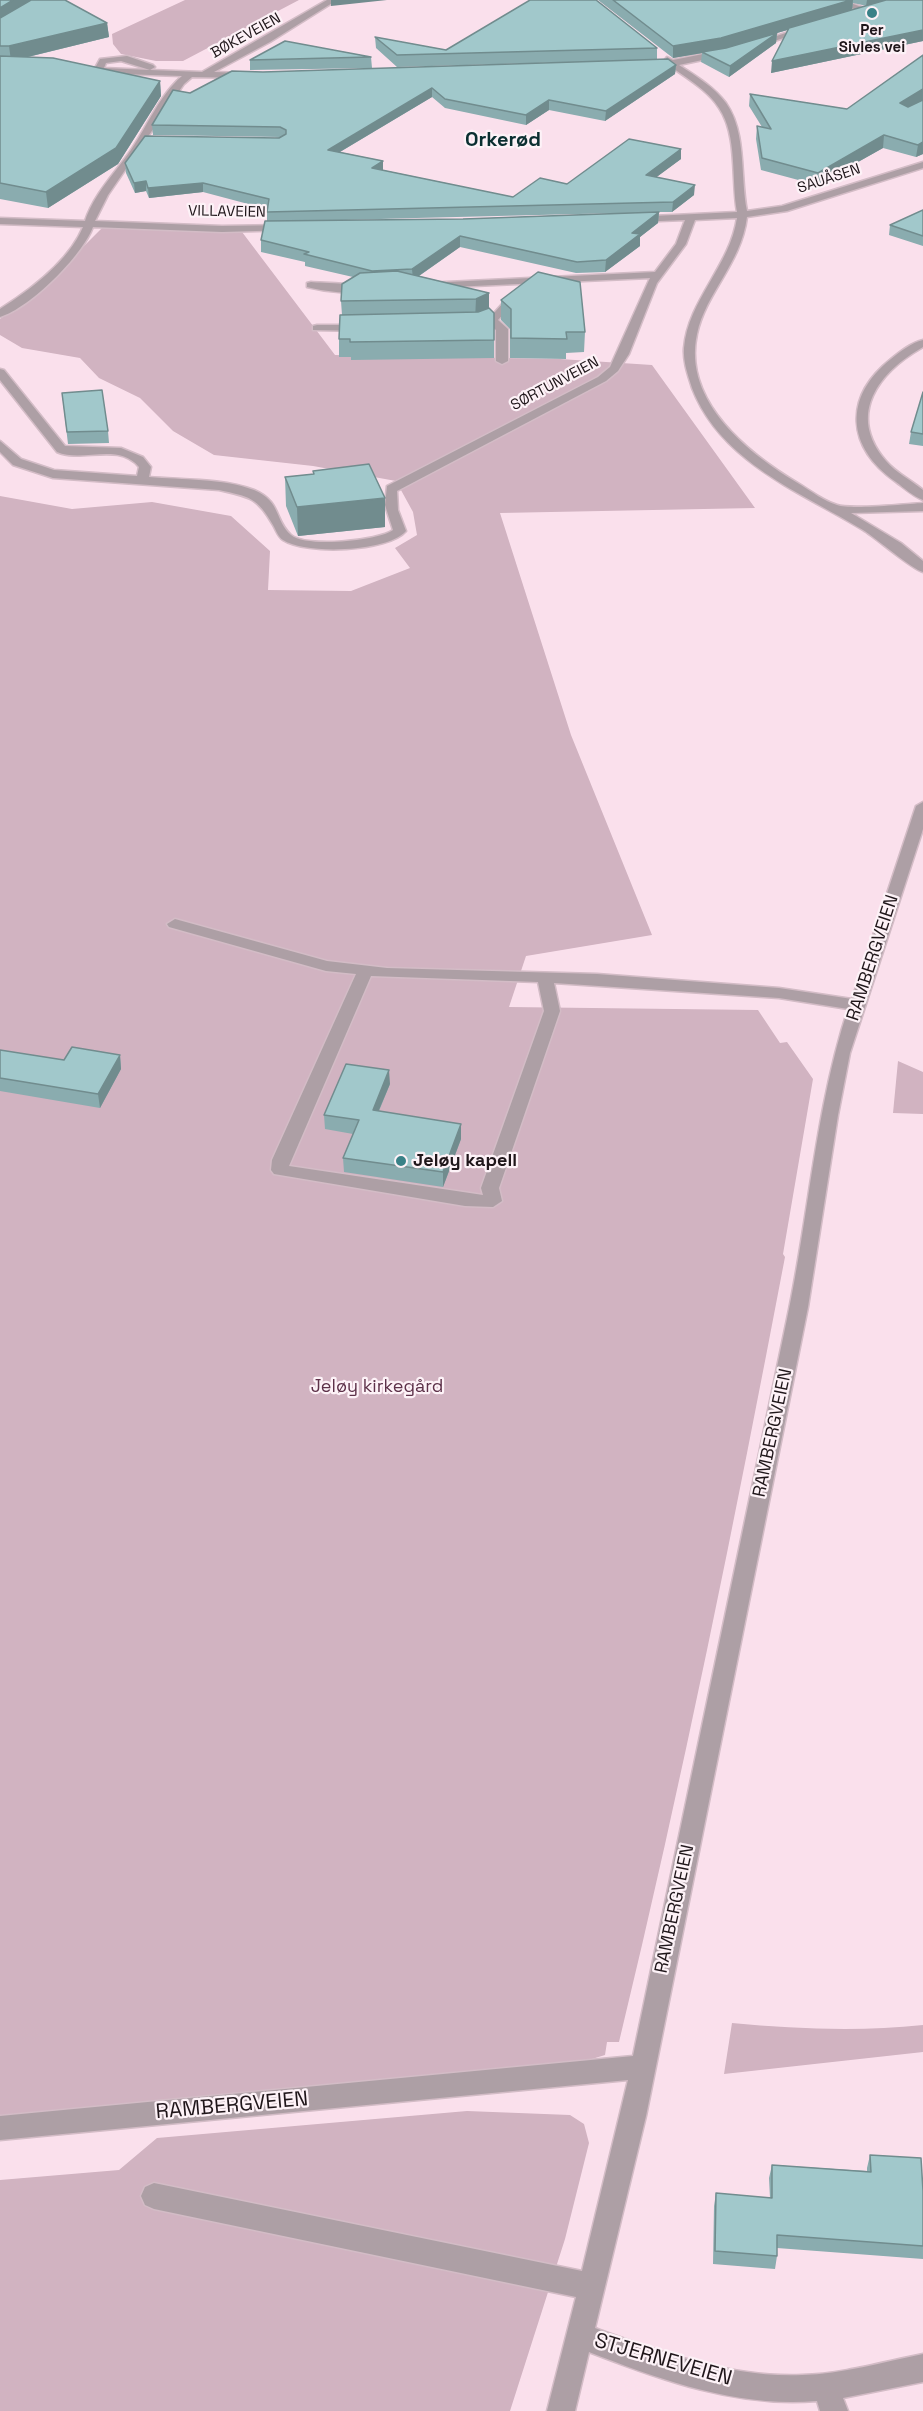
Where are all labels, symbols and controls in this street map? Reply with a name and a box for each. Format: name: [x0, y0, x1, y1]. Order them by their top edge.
marker: Per Sivles vei: [865, 6, 879, 20]
street label: BØKEVEIEN: [208, 9, 284, 63]
place label: Per Sivles vei: [839, 22, 905, 57]
district label: Orkerød: [465, 129, 541, 153]
street label: SAUÅSEN: [795, 160, 863, 198]
street label: VILLAVEIEN: [188, 202, 266, 222]
street label: SØRTUNVEIEN: [508, 353, 602, 415]
street label: RAMBERGVEIEN: [842, 892, 904, 1024]
place label: Jeløy kapell: [413, 1150, 517, 1172]
marker: Jeløy kapell: [394, 1154, 408, 1168]
street label: RAMBERGVEIEN: [749, 1367, 797, 1499]
park label: Jeløy kirkegård: [311, 1376, 443, 1398]
street label: RAMBERGVEIEN: [651, 1843, 699, 1975]
street label: RAMBERGVEIEN: [155, 2087, 309, 2125]
street label: STJERNEVEIEN: [591, 2328, 735, 2392]

